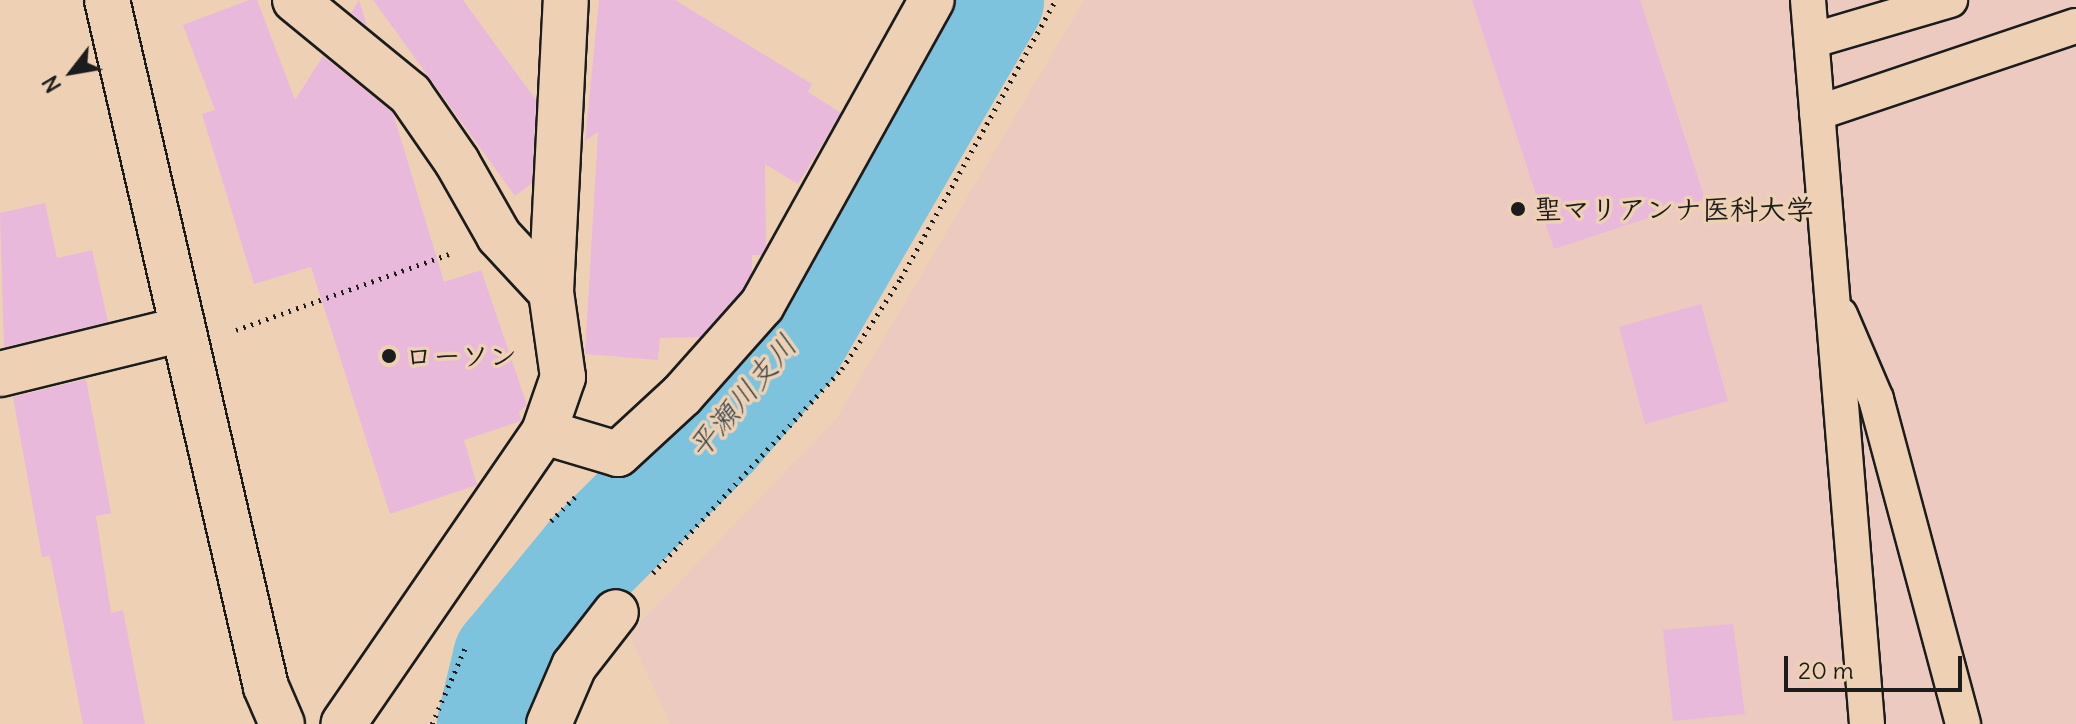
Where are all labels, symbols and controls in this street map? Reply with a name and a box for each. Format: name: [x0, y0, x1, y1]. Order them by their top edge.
north arrow: [32, 32, 112, 112]
text: N: [36, 71, 67, 98]
place label: 聖マリアンナ医科大学: [1534, 192, 1814, 226]
marker: 聖マリアンナ医科大学: [1509, 200, 1527, 218]
water label: 平瀬川支川: [680, 327, 804, 465]
place label: ローソン: [405, 339, 517, 373]
marker: ローソン: [380, 347, 398, 365]
scale bar: [1788, 640, 1966, 690]
text: 20 m: [1798, 655, 1854, 685]

